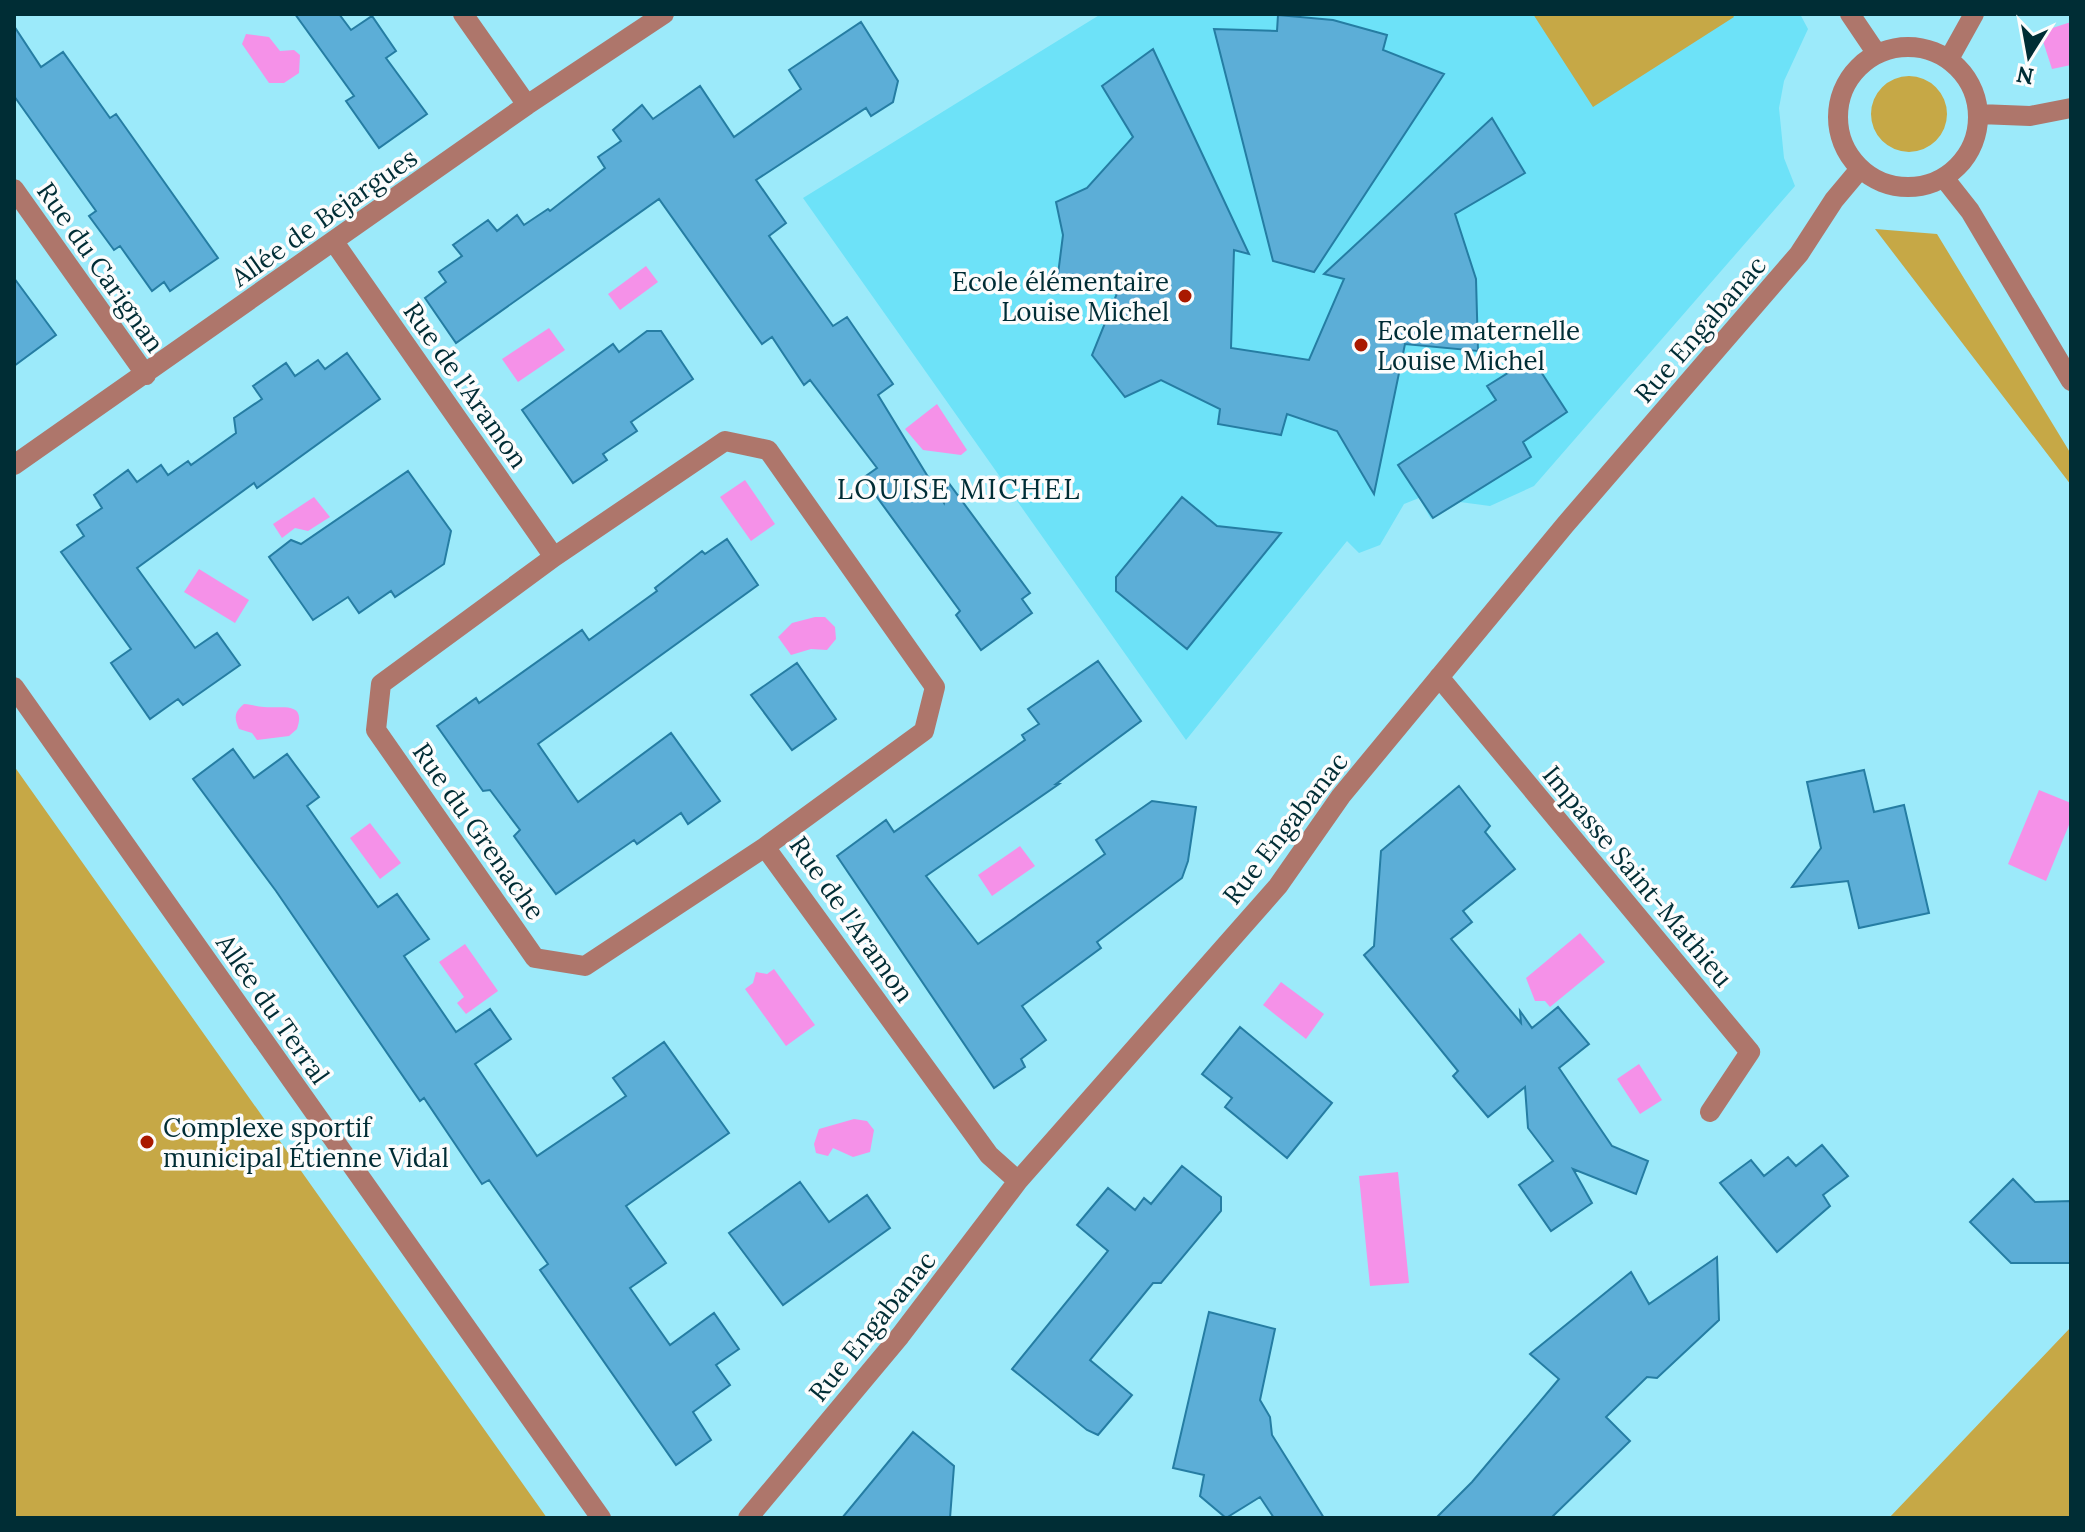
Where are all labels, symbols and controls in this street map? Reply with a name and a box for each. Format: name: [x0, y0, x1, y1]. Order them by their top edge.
north arrow: [1989, 16, 2069, 96]
text: N: [2014, 60, 2036, 91]
street label: Allée de Bejargues: [224, 141, 423, 294]
street label: Rue du Carignan: [30, 176, 172, 358]
street label: Rue Engabanac: [1627, 249, 1773, 409]
place label: Ecole élémentaire Louise Michel: [952, 265, 1169, 328]
marker: Ecole élémentaire Louise Michel: [1176, 287, 1194, 305]
street label: Rue de l'Aramon: [396, 295, 536, 475]
place label: Ecole maternelle Louise Michel: [1377, 314, 1580, 377]
marker: Ecole maternelle Louise Michel: [1352, 336, 1370, 354]
district label: LOUISE MICHEL: [837, 471, 1081, 507]
street label: Rue du Grenache: [406, 736, 552, 926]
street label: Rue Engabanac: [1215, 745, 1355, 911]
street label: Impasse Saint-Mathieu: [1536, 759, 1740, 993]
street label: Rue de l'Aramon: [782, 829, 922, 1009]
street label: Allée du Terral: [209, 927, 337, 1090]
place label: Complexe sportif municipal Étienne Vidal: [163, 1111, 449, 1174]
marker: Complexe sportif municipal Étienne Vidal: [138, 1133, 156, 1151]
street label: Rue Engabanac: [801, 1244, 943, 1408]

